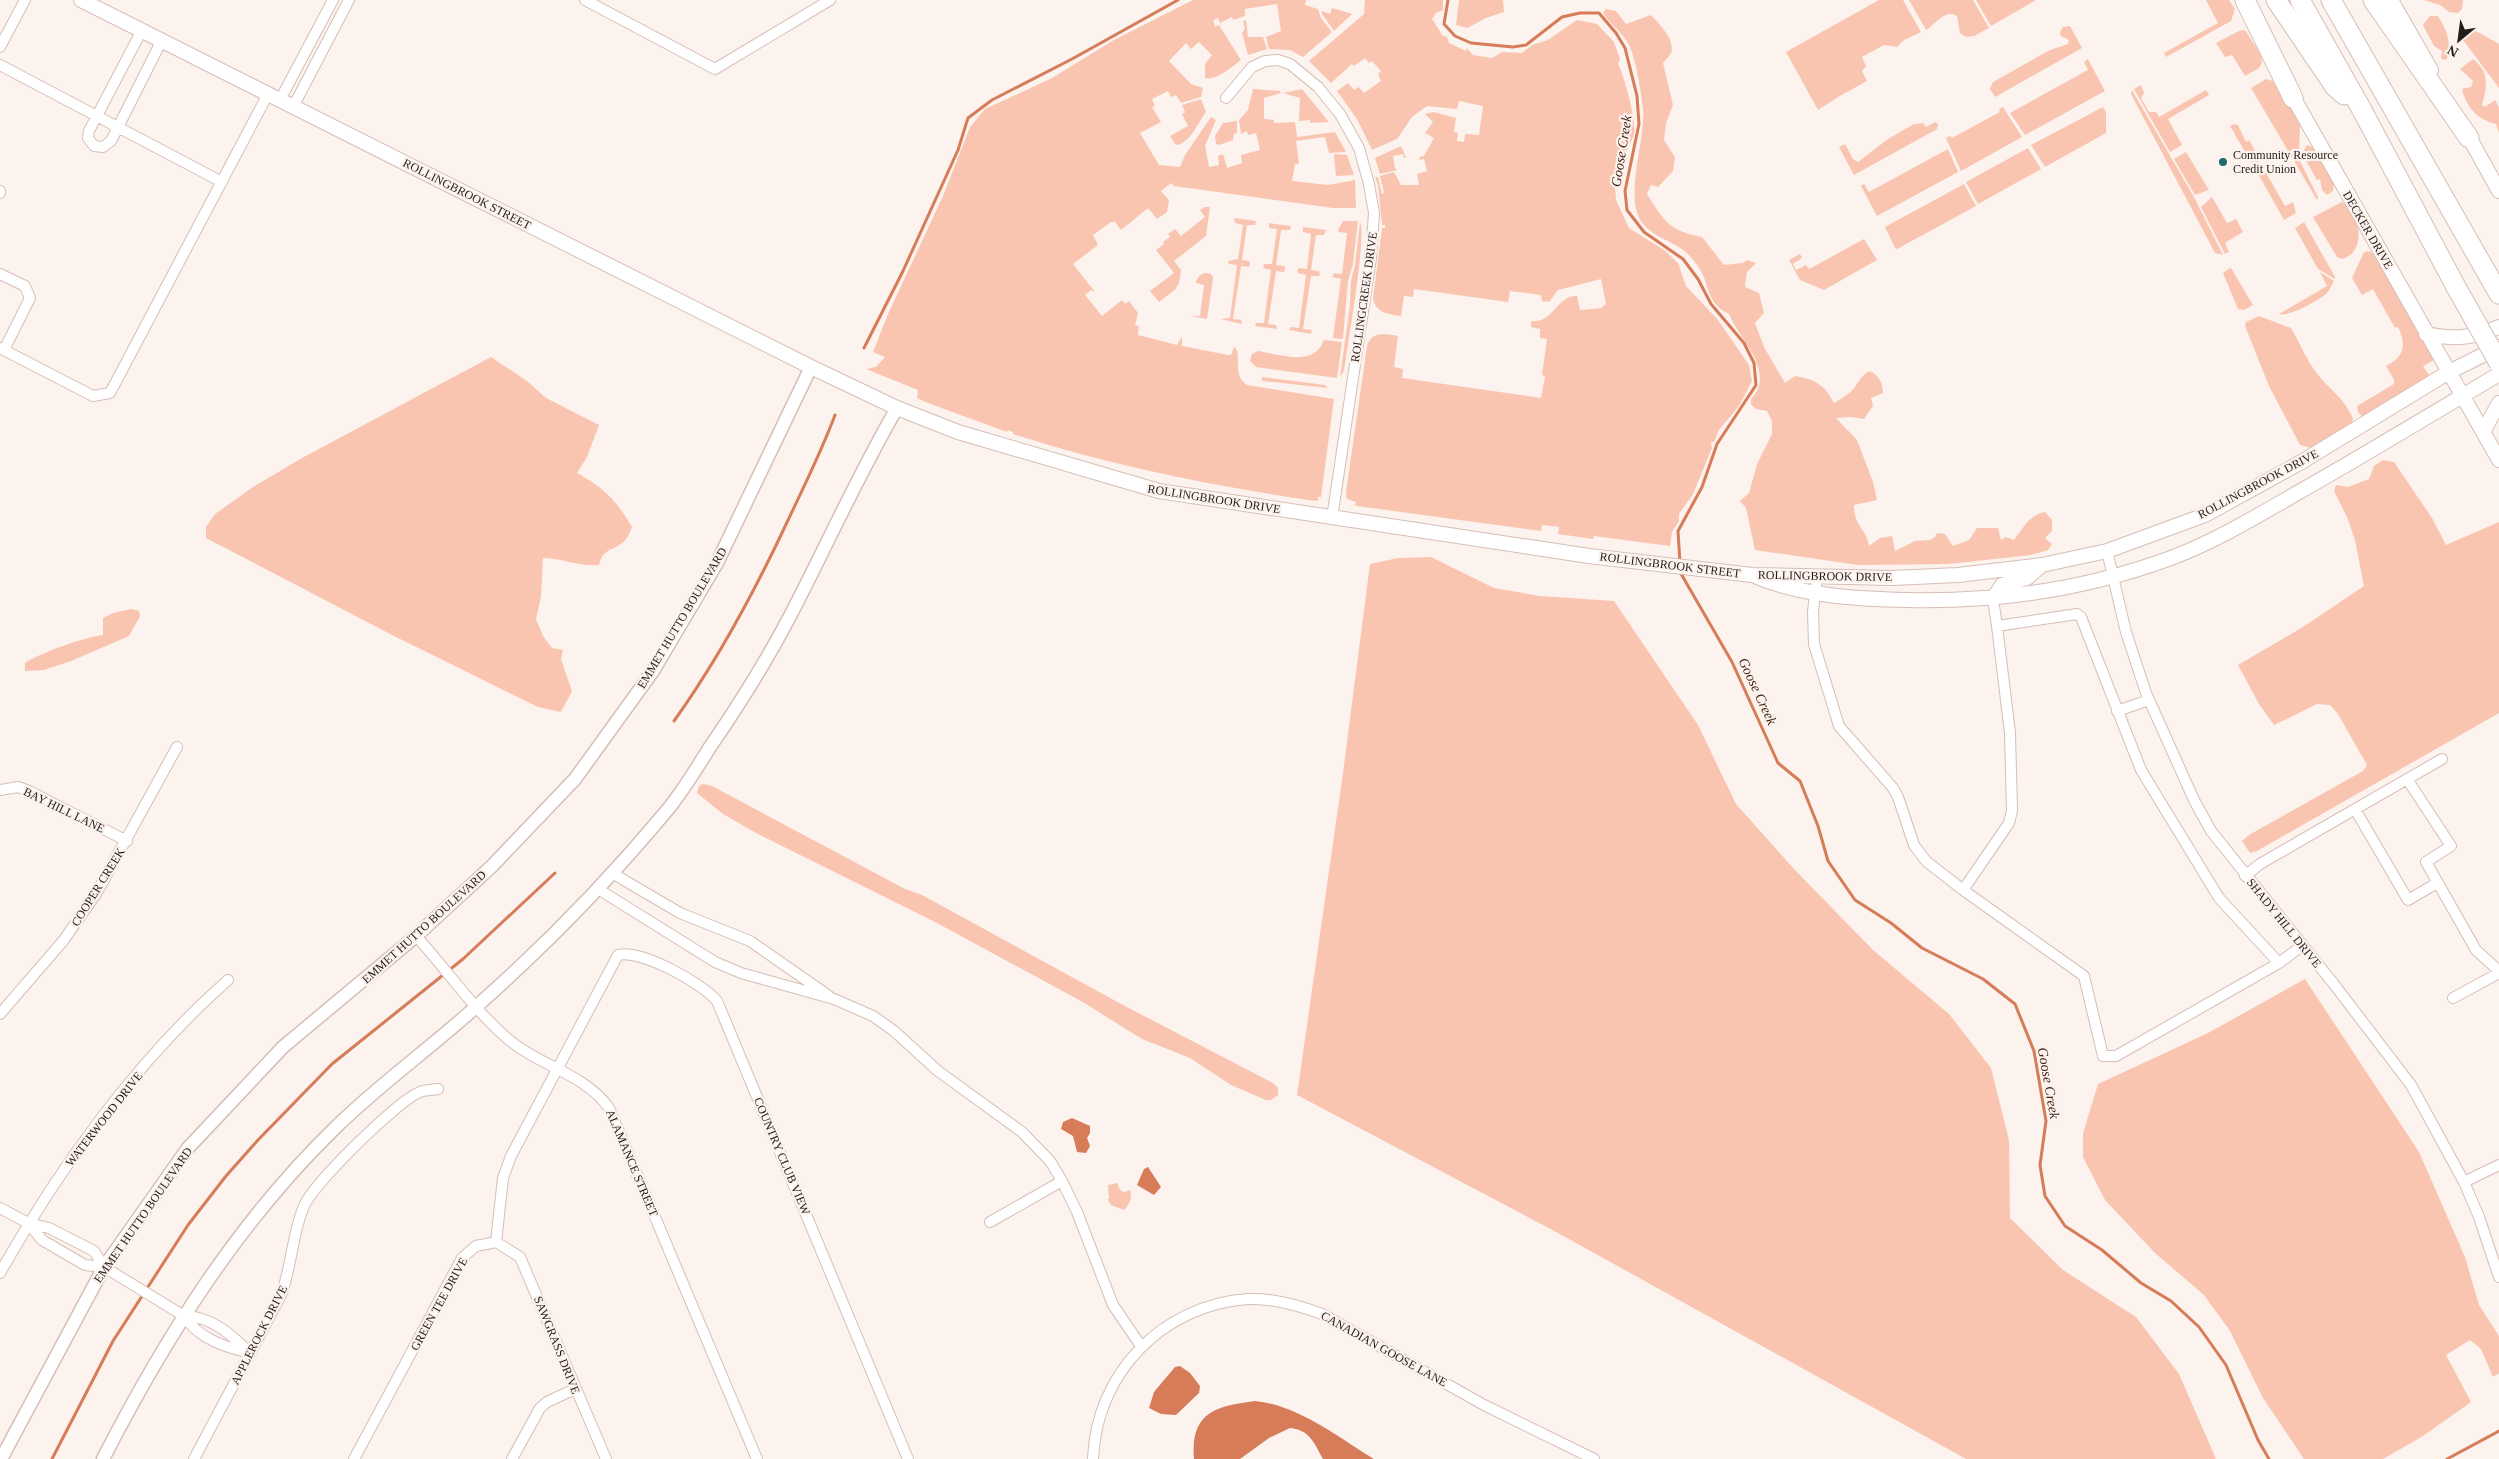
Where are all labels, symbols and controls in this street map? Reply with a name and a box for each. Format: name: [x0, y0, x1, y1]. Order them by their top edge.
north arrow: [2434, 15, 2484, 65]
text: N: [2445, 42, 2461, 60]
water label: Goose Creek: [1608, 113, 1635, 188]
place label: Community Resource Credit Union: [2233, 148, 2338, 176]
street label: ROLLINGBROOK STREET: [401, 156, 534, 233]
marker: Community Resource Credit Union: [2217, 156, 2229, 168]
street label: DECKER DRIVE: [2340, 189, 2396, 271]
street label: ROLLINGCREEK DRIVE: [1348, 231, 1380, 363]
street label: ROLLINGBROOK DRIVE: [2195, 446, 2321, 522]
street label: ROLLINGBROOK DRIVE: [1147, 482, 1281, 516]
street label: EMMET HUTTO BOULEVARD: [634, 545, 730, 691]
street label: ROLLINGBROOK STREET: [1599, 549, 1742, 581]
street label: ROLLINGBROOK DRIVE: [1758, 568, 1892, 584]
water label: Goose Creek: [1735, 655, 1780, 728]
street label: BAY HILL LANE: [21, 784, 107, 836]
street label: COOPER CREEK: [68, 845, 128, 929]
street label: EMMET HUTTO BOULEVARD: [359, 867, 489, 986]
street label: SHADY HILL DRIVE: [2244, 876, 2324, 970]
water label: Goose Creek: [2035, 1046, 2062, 1121]
street label: WATERWOOD DRIVE: [63, 1069, 145, 1169]
street label: COUNTRY CLUB VIEW: [751, 1095, 813, 1217]
street label: ALAMANCE STREET: [603, 1107, 661, 1219]
street label: EMMET HUTTO BOULEVARD: [91, 1144, 195, 1285]
street label: GREEN TEE DRIVE: [408, 1255, 470, 1353]
street label: APPLEROCK DRIVE: [228, 1283, 290, 1387]
street label: SAWGRASS DRIVE: [531, 1294, 583, 1396]
street label: CANADIAN GOOSE LANE: [1319, 1308, 1449, 1390]

